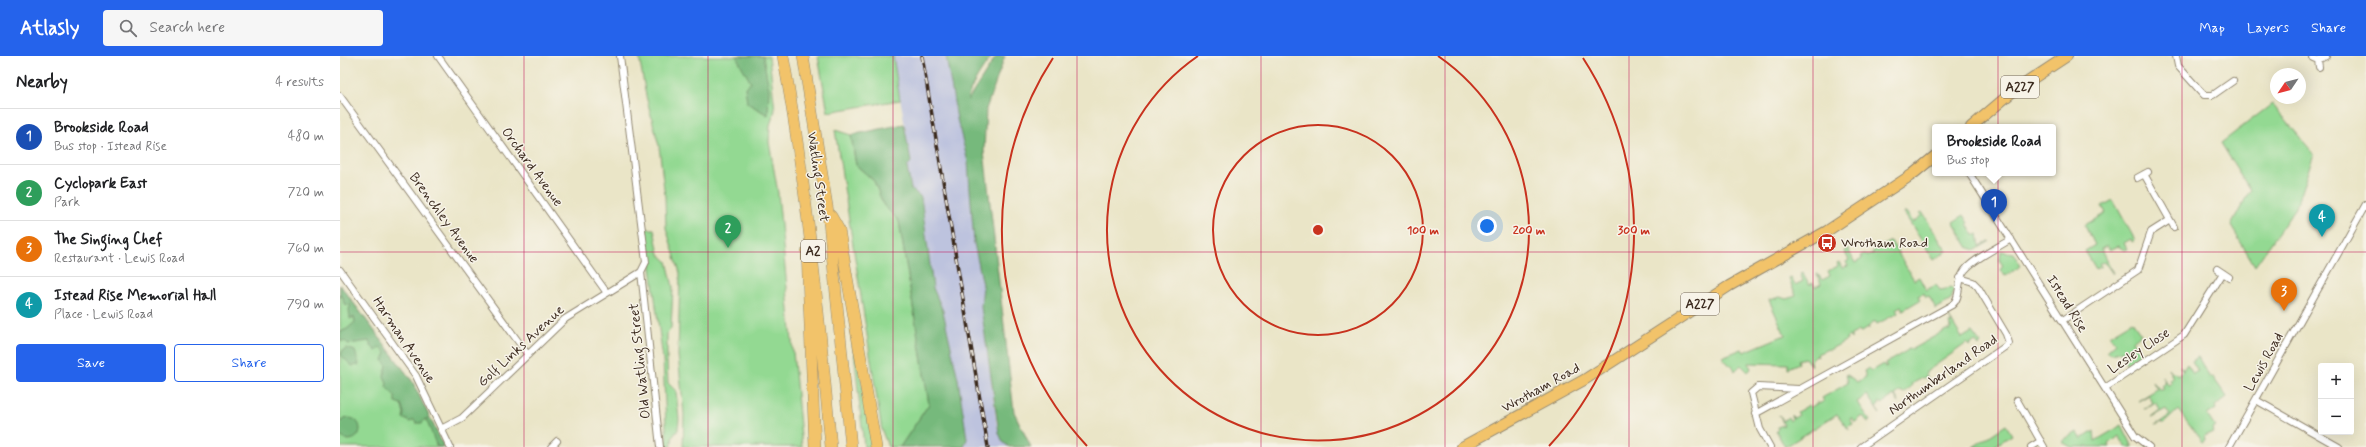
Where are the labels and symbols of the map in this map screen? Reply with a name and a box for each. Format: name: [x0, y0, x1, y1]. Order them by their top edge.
north arrow: [2270, 68, 2306, 104]
road number: A227: [2001, 76, 2039, 98]
street label: Orchard Avenue: [497, 124, 567, 210]
street label: Watling Street: [801, 131, 833, 224]
street label: Brenchley Avenue: [405, 169, 483, 267]
pin: 1: [1981, 189, 2007, 222]
pin: 4: [2309, 204, 2335, 237]
pin: 2: [715, 215, 741, 248]
your location: [1477, 216, 1497, 236]
centre of rings: [1311, 223, 1325, 237]
text: 100 m: [1407, 223, 1440, 239]
text: 200 m: [1513, 223, 1546, 239]
text: 300 m: [1618, 223, 1651, 239]
bus stop icon: Wrotham Road: [1816, 232, 1838, 254]
place label: Wrotham Road: [1841, 234, 1928, 252]
road number: A2: [801, 240, 825, 262]
street label: Istead Rise: [2042, 272, 2092, 336]
pin: 3: [2271, 278, 2297, 311]
street label: Harman Avenue: [368, 293, 440, 387]
road number: A227: [1681, 293, 1719, 315]
street label: Golf Links Avenue: [474, 301, 568, 391]
street label: Old Watling Street: [625, 301, 657, 420]
street label: Lesley Close: [2105, 324, 2173, 378]
street label: Lewis Road: [2240, 329, 2288, 395]
street label: Northumberland Road: [1885, 331, 2001, 419]
street label: Wrotham Road: [1499, 359, 1583, 417]

